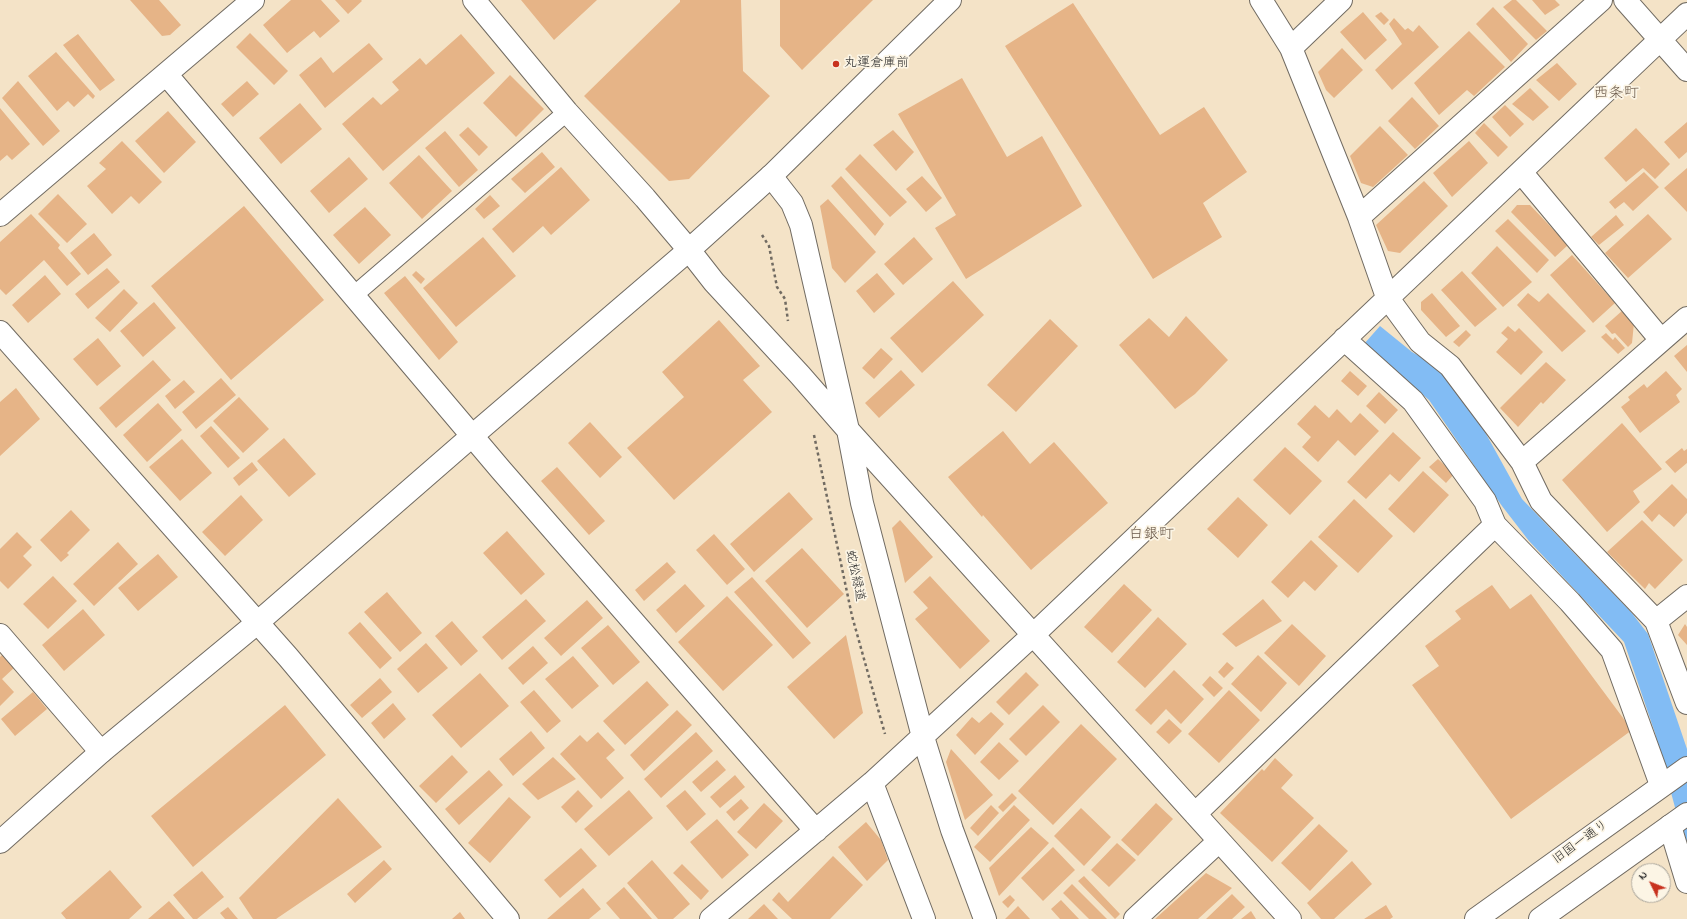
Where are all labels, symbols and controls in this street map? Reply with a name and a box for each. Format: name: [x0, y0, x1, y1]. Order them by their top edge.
place label: 丸運倉庫前: [844, 56, 909, 72]
marker: 丸運倉庫前: [831, 59, 841, 69]
district label: 西条町: [1594, 86, 1638, 104]
district label: 白銀町: [1129, 527, 1173, 545]
street label: 蛇松緑道: [841, 549, 867, 603]
street label: 旧国一通り: [1550, 818, 1612, 868]
north arrow: [1631, 863, 1671, 903]
text: N: [1635, 867, 1651, 884]

